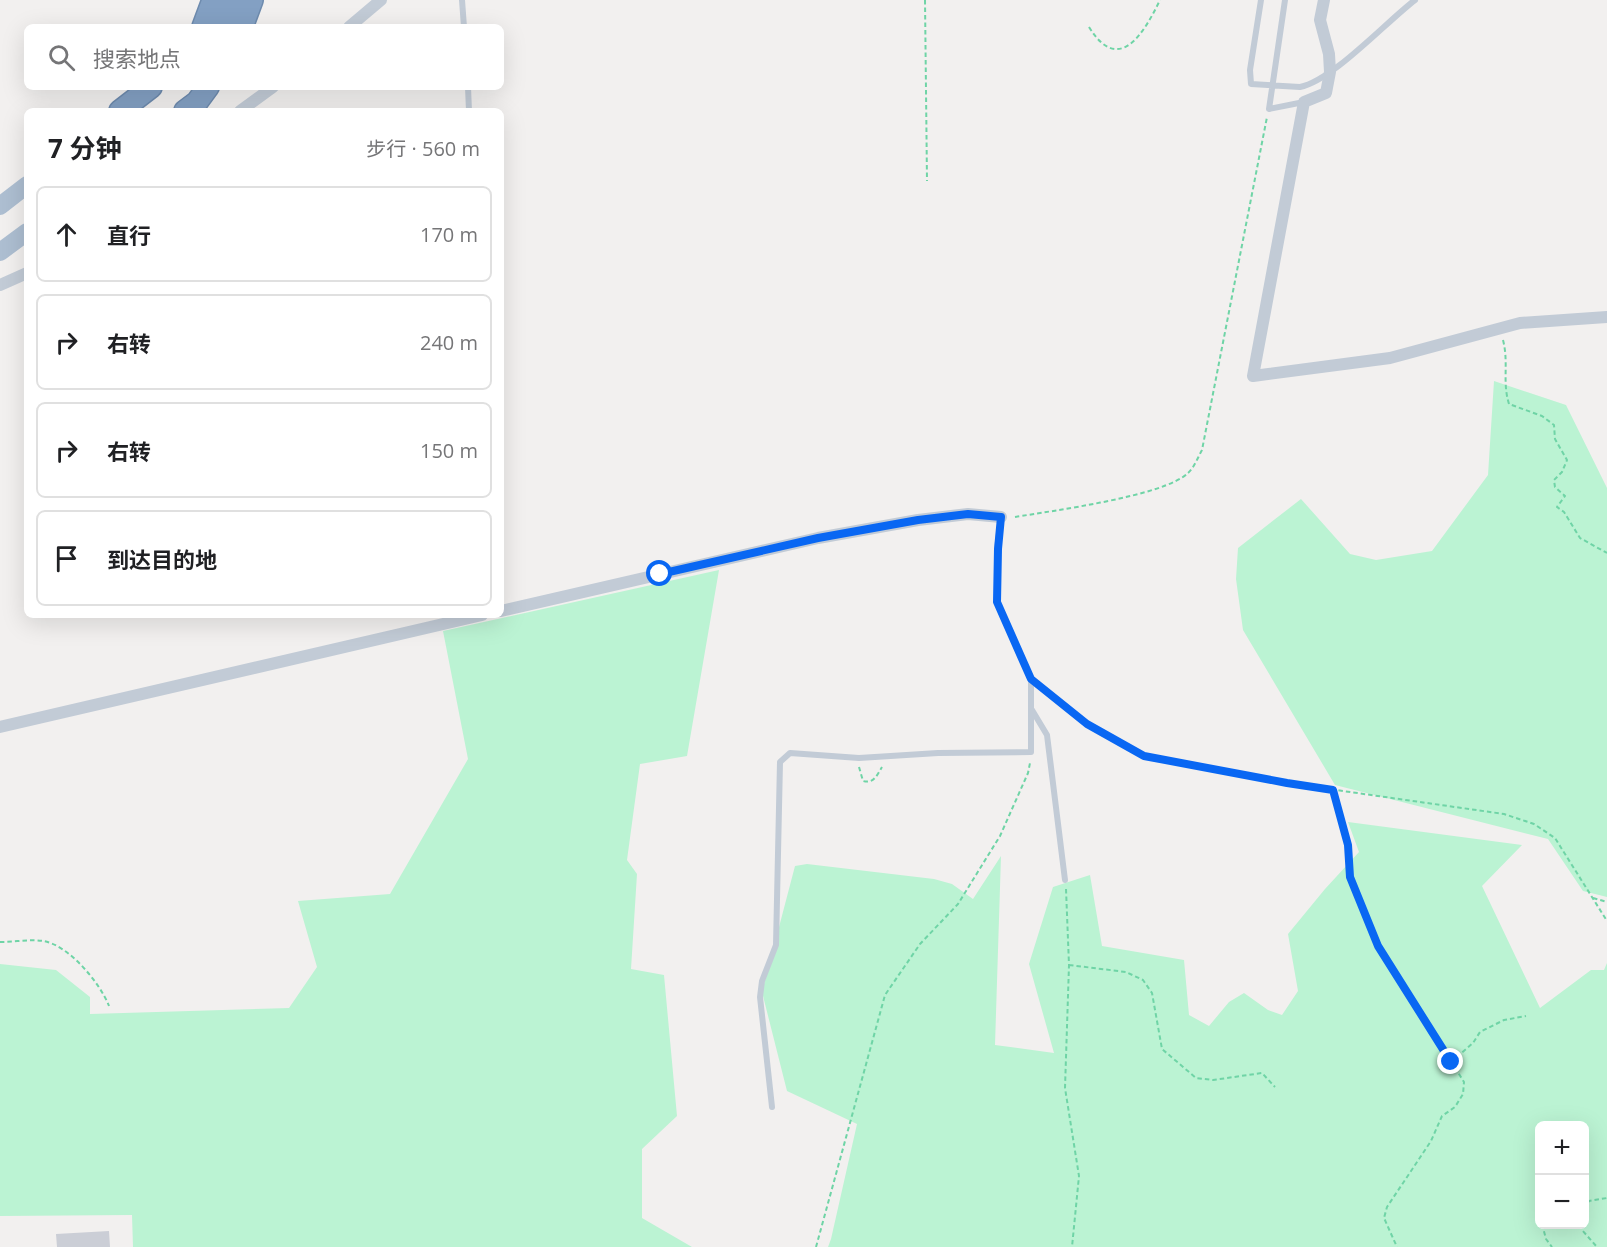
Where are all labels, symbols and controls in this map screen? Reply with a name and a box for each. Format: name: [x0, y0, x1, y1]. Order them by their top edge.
search box: [24, 24, 504, 90]
icon: search: [45, 41, 78, 74]
text: 搜索地点: [93, 43, 181, 73]
text: 7 分钟: [48, 130, 122, 166]
text: 步行 · 560 m: [366, 135, 480, 162]
icon: ahead: [50, 218, 83, 251]
text: 直行: [107, 220, 151, 250]
text: 170 m: [420, 221, 478, 248]
icon: right: [50, 326, 83, 359]
text: 右转: [107, 328, 151, 358]
text: 240 m: [420, 329, 478, 356]
icon: right: [50, 434, 83, 467]
text: 右转: [107, 436, 151, 466]
text: 150 m: [420, 437, 478, 464]
icon: arrive: [50, 542, 83, 575]
text: 到达目的地: [107, 544, 217, 574]
route start: [646, 560, 672, 586]
route end: [1437, 1048, 1463, 1074]
map controls: [1535, 1121, 1589, 1229]
button: +: [1535, 1121, 1589, 1175]
button: −: [1535, 1175, 1589, 1229]

